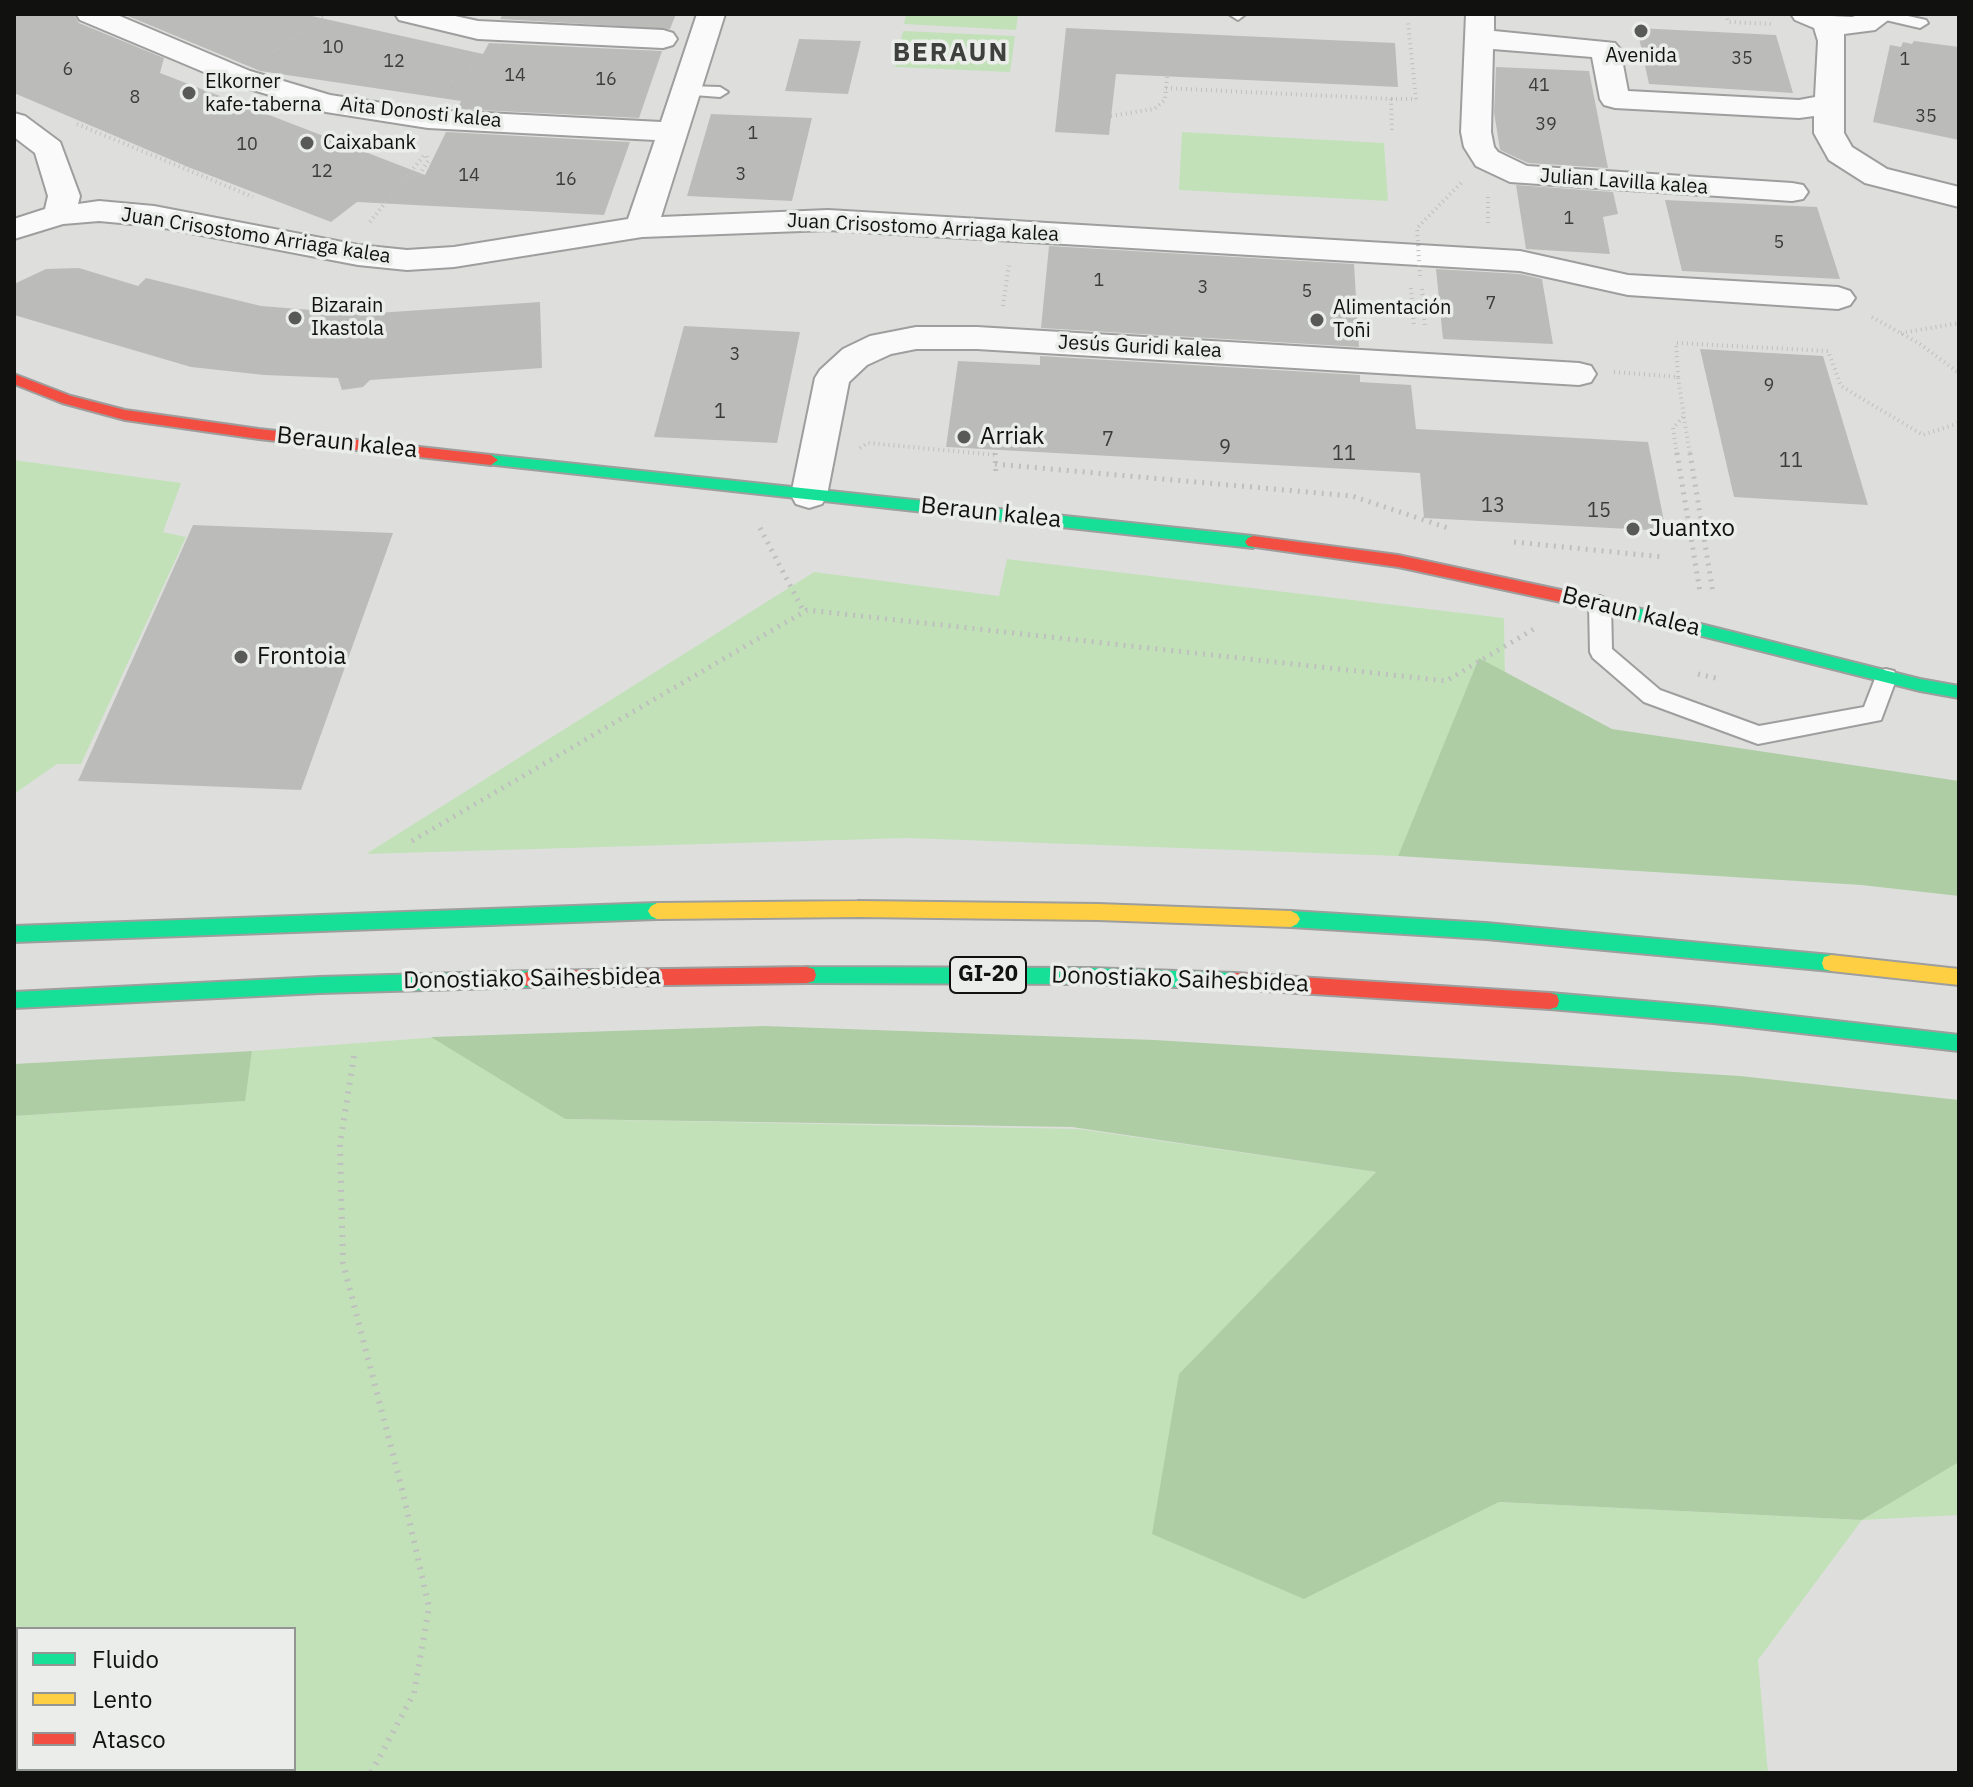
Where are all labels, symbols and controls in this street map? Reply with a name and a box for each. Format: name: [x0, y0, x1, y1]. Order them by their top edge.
marker: Avenida: [1632, 22, 1650, 40]
house number: 10: [322, 37, 344, 59]
district label: BERAUN: [893, 37, 1009, 69]
place label: Avenida: [1605, 44, 1677, 68]
house number: 35: [1731, 48, 1753, 70]
house number: 1: [1900, 49, 1910, 71]
house number: 12: [383, 51, 405, 73]
house number: 6: [63, 59, 73, 81]
house number: 14: [504, 65, 526, 87]
house number: 16: [595, 69, 617, 91]
place label: Elkorner kafe-taberna: [205, 70, 321, 117]
house number: 41: [1528, 75, 1550, 97]
marker: Elkorner kafe-taberna: [180, 84, 198, 102]
house number: 8: [130, 87, 140, 109]
street label: Aita Donosti kalea: [339, 93, 503, 133]
house number: 35: [1915, 106, 1937, 128]
house number: 39: [1535, 114, 1557, 136]
house number: 1: [748, 123, 758, 145]
place label: Caixabank: [323, 131, 416, 155]
house number: 10: [236, 134, 258, 156]
marker: Caixabank: [298, 134, 316, 152]
house number: 12: [311, 161, 333, 183]
house number: 3: [736, 164, 746, 186]
street label: Julian Lavilla kalea: [1539, 164, 1709, 200]
house number: 14: [458, 165, 480, 187]
house number: 16: [555, 169, 577, 191]
street label: Juan Crisostomo Arriaga kalea: [120, 203, 392, 269]
house number: 1: [1564, 208, 1574, 230]
street label: Juan Crisostomo Arriaga kalea: [786, 209, 1060, 247]
house number: 5: [1774, 232, 1784, 254]
house number: 1: [1094, 270, 1104, 292]
house number: 3: [1198, 277, 1208, 299]
house number: 5: [1302, 281, 1312, 303]
house number: 7: [1486, 293, 1496, 315]
place label: Bizarain Ikastola: [311, 294, 384, 341]
place label: Alimentación Toñi: [1333, 296, 1451, 343]
marker: Bizarain Ikastola: [286, 309, 304, 327]
marker: Alimentación Toñi: [1308, 311, 1326, 329]
street label: Jesús Guridi kalea: [1058, 331, 1222, 363]
house number: 3: [730, 344, 740, 366]
house number: 9: [1764, 375, 1774, 397]
house number: 1: [714, 400, 726, 424]
street label: Beraun kalea: [275, 421, 419, 465]
place label: Arriak: [980, 423, 1044, 451]
marker: Arriak: [955, 428, 973, 446]
house number: 7: [1102, 428, 1114, 452]
house number: 9: [1219, 436, 1231, 460]
house number: 11: [1332, 442, 1356, 466]
house number: 11: [1779, 449, 1803, 473]
street label: Beraun kalea: [919, 491, 1063, 535]
house number: 13: [1481, 494, 1505, 518]
house number: 15: [1587, 499, 1611, 523]
place label: Juantxo: [1649, 515, 1735, 543]
marker: Juantxo: [1624, 520, 1642, 538]
street label: Beraun kalea: [1559, 581, 1703, 643]
place label: Frontoia: [257, 643, 346, 671]
marker: Frontoia: [232, 648, 250, 666]
road number: GI-20: [950, 957, 1026, 993]
street label: Donostiako Saihesbidea: [1051, 961, 1309, 999]
street label: Donostiako Saihesbidea: [403, 962, 661, 996]
legend: [16, 1627, 296, 1771]
text: Fluido: [92, 1643, 159, 1675]
text: Lento: [92, 1683, 152, 1715]
text: Atasco: [92, 1723, 166, 1755]

